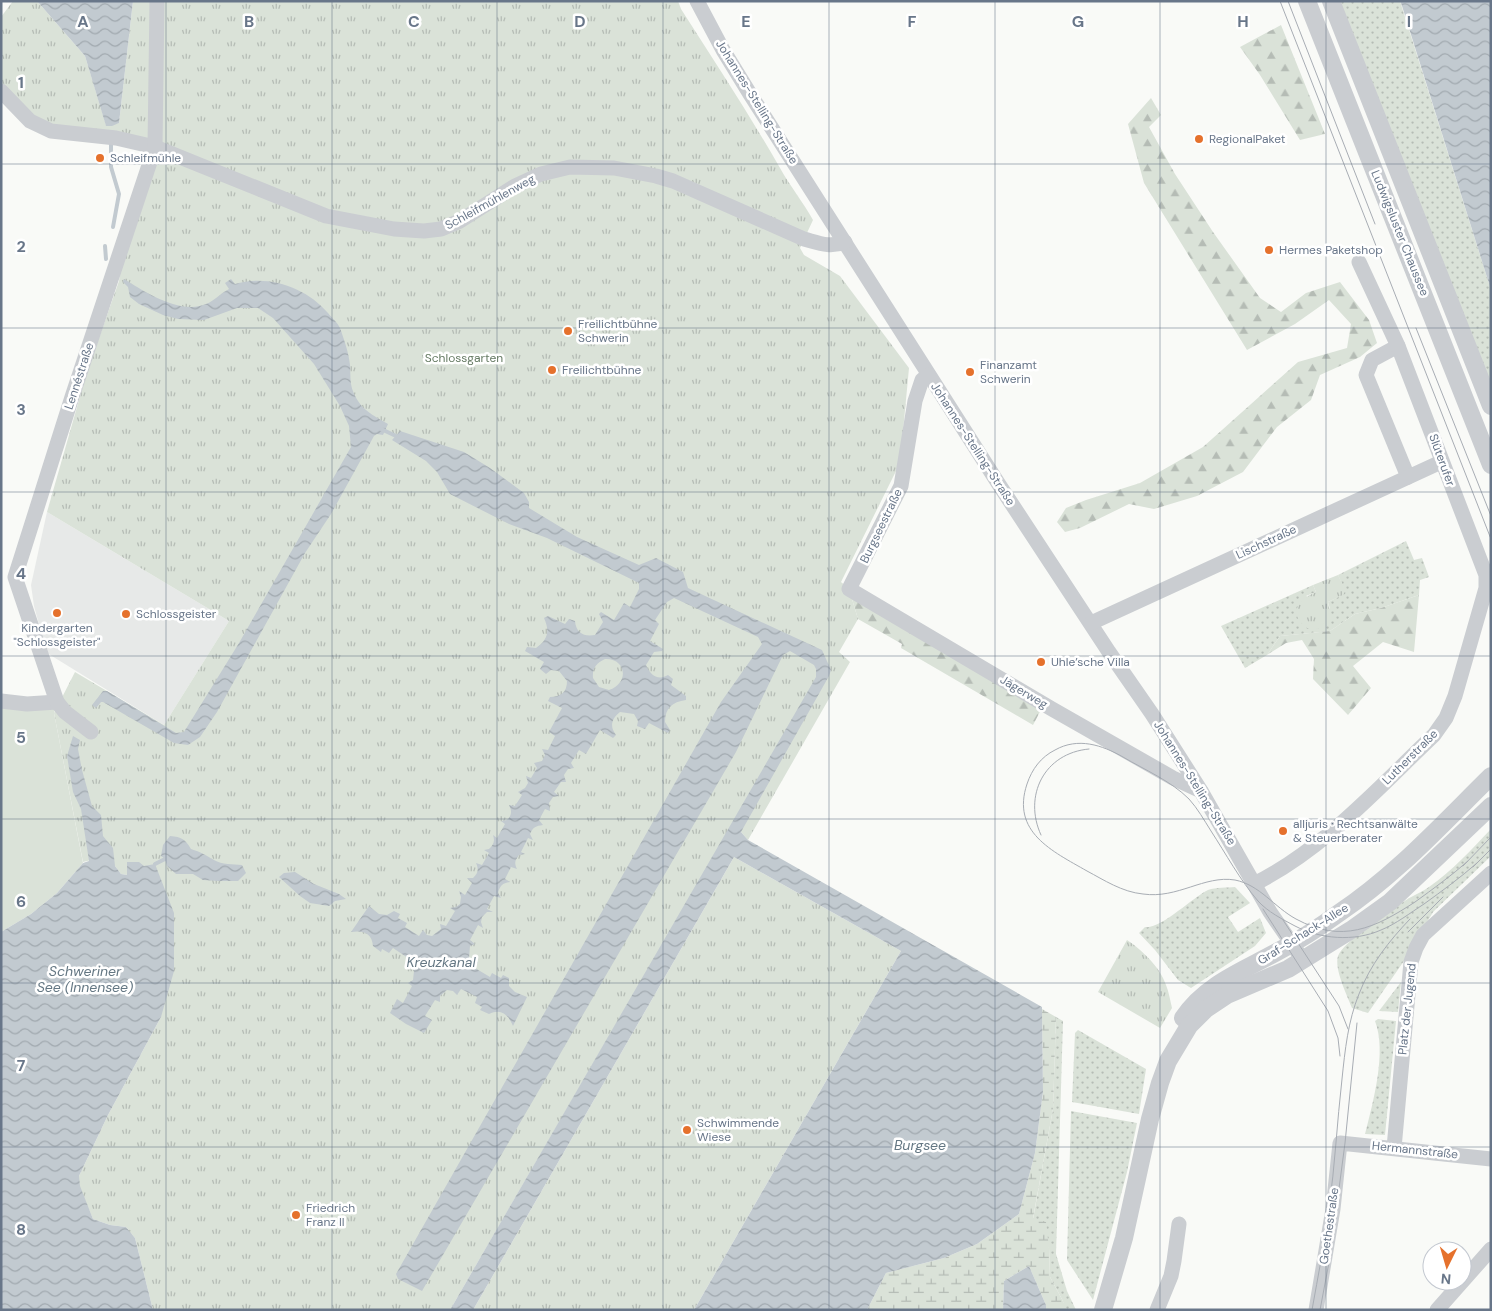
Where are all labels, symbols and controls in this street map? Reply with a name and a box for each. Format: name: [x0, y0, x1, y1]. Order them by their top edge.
text: A: [77, 11, 89, 32]
text: B: [244, 11, 254, 32]
text: C: [408, 11, 420, 32]
text: D: [574, 11, 586, 32]
text: E: [741, 11, 751, 32]
text: F: [908, 11, 917, 32]
text: G: [1072, 11, 1084, 32]
text: H: [1237, 11, 1249, 32]
text: I: [1407, 11, 1411, 32]
street label: Johannes-Stelling-Straße: [712, 37, 802, 167]
text: 1: [18, 72, 24, 93]
place label: RegionalPaket: [1209, 131, 1286, 147]
marker: RegionalPaket: [1193, 133, 1205, 145]
place label: Schleifmühle: [110, 150, 181, 166]
marker: Schleifmühle: [94, 152, 106, 164]
street label: Ludwigsluster Chaussee: [1367, 168, 1433, 298]
street label: Schleifmühlenweg: [442, 171, 538, 233]
text: 2: [16, 236, 26, 257]
place label: Hermes Paketshop: [1279, 242, 1383, 258]
marker: Hermes Paketshop: [1263, 244, 1275, 256]
place label: Freilichtbühne Schwerin: [578, 316, 658, 346]
marker: Freilichtbühne Schwerin: [562, 325, 574, 337]
street label: Lennéstraße: [61, 340, 97, 412]
park label: Schlossgarten: [425, 350, 503, 366]
place label: Finanzamt Schwerin: [980, 357, 1037, 387]
place label: Freilichtbühne: [562, 362, 642, 378]
marker: Freilichtbühne: [546, 364, 558, 376]
marker: Finanzamt Schwerin: [964, 366, 976, 378]
street label: Johannes-Stelling-Straße: [927, 379, 1019, 509]
text: 3: [16, 399, 26, 420]
street label: Slüterufer: [1425, 432, 1459, 489]
street label: Burgseestraße: [856, 486, 906, 566]
street label: Lischstraße: [1233, 521, 1299, 563]
text: 4: [16, 563, 26, 584]
place label: Schlossgeister: [136, 606, 217, 622]
marker: Kindergarten "Schlossgeister": [51, 607, 63, 619]
marker: Schlossgeister: [120, 608, 132, 620]
place label: Kindergarten "Schlossgeister": [13, 620, 101, 650]
place label: Uhle’sche Villa: [1051, 654, 1130, 670]
marker: Uhle’sche Villa: [1035, 656, 1047, 668]
street label: Jägerweg: [997, 672, 1051, 713]
street label: Johannes-Stelling-Straße: [1150, 718, 1240, 848]
street label: Lutherstraße: [1379, 726, 1441, 788]
text: 5: [16, 727, 26, 748]
place label: alljuris · Rechtsanwälte & Steuerberater: [1293, 816, 1418, 846]
marker: alljuris · Rechtsanwälte & Steuerberater: [1277, 825, 1289, 837]
text: 6: [16, 891, 26, 912]
street label: Graf-Schack-Allee: [1255, 900, 1351, 968]
water label: Kreuzkanal: [406, 953, 476, 971]
water label: Schweriner See (Innensee): [37, 962, 133, 996]
street label: Platz der Jugend: [1394, 962, 1420, 1056]
text: 7: [17, 1055, 26, 1076]
place label: Schwimmende Wiese: [697, 1115, 779, 1145]
marker: Schwimmende Wiese: [681, 1124, 693, 1136]
water label: Burgsee: [894, 1136, 946, 1154]
street label: Hermannstraße: [1371, 1138, 1459, 1162]
street label: Goethestraße: [1316, 1186, 1342, 1265]
place label: Friedrich Franz II: [306, 1200, 355, 1230]
marker: Friedrich Franz II: [290, 1209, 302, 1221]
text: 8: [16, 1219, 26, 1240]
north arrow: [1422, 1241, 1472, 1291]
text: N: [1440, 1270, 1452, 1288]

